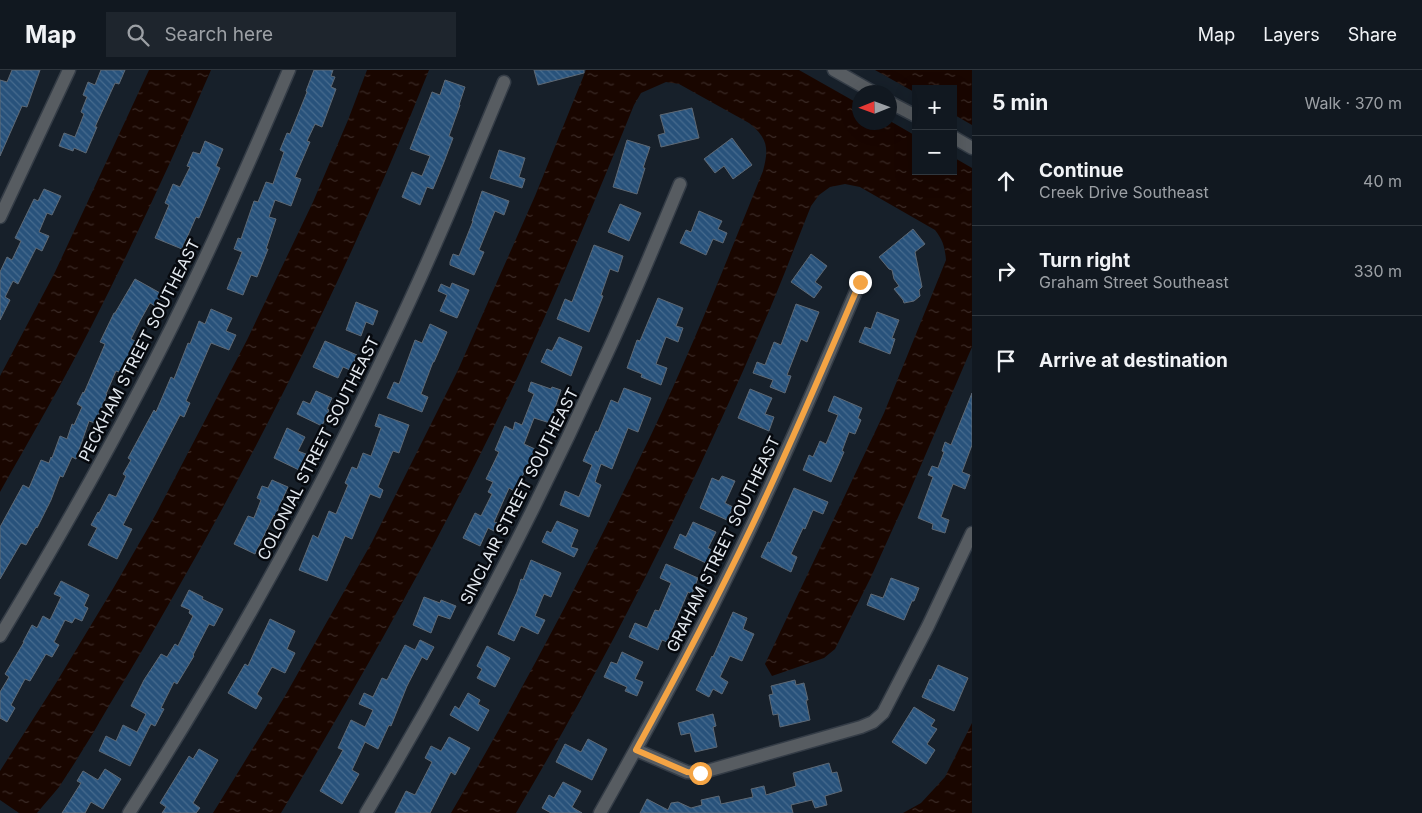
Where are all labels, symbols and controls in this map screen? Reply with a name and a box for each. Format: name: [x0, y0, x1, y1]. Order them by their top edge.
search box: [106, 12, 456, 57]
text: Map: [25, 20, 76, 49]
icon: search: [124, 21, 152, 49]
text: Search here: [164, 23, 273, 46]
text: Map: [1198, 24, 1235, 45]
text: Layers: [1263, 24, 1320, 45]
text: Share: [1348, 24, 1397, 45]
north arrow: [852, 85, 897, 130]
map controls: [912, 85, 957, 175]
button: +: [912, 85, 957, 130]
text: 5 min: [992, 90, 1048, 115]
text: Walk · 370 m: [1305, 93, 1402, 113]
button: −: [912, 130, 957, 175]
text: Continue: [1039, 159, 1124, 182]
icon: ahead: [992, 167, 1020, 195]
text: 40 m: [1363, 171, 1402, 191]
text: Creek Drive Southeast: [1039, 182, 1209, 202]
street label: PECKHAM STREET SOUTHEAST: [74, 235, 204, 465]
text: Turn right: [1039, 249, 1130, 272]
icon: right: [992, 257, 1020, 285]
text: 330 m: [1354, 261, 1402, 281]
route end: [849, 271, 872, 294]
text: Graham Street Southeast: [1039, 272, 1229, 292]
street label: COLONIAL STREET SOUTHEAST: [253, 333, 383, 563]
icon: arrive: [992, 347, 1020, 375]
text: Arrive at destination: [1039, 349, 1228, 372]
street label: SINCLAIR STREET SOUTHEAST: [456, 384, 582, 608]
street label: GRAHAM STREET SOUTHEAST: [662, 433, 784, 655]
route start: [689, 762, 712, 785]

